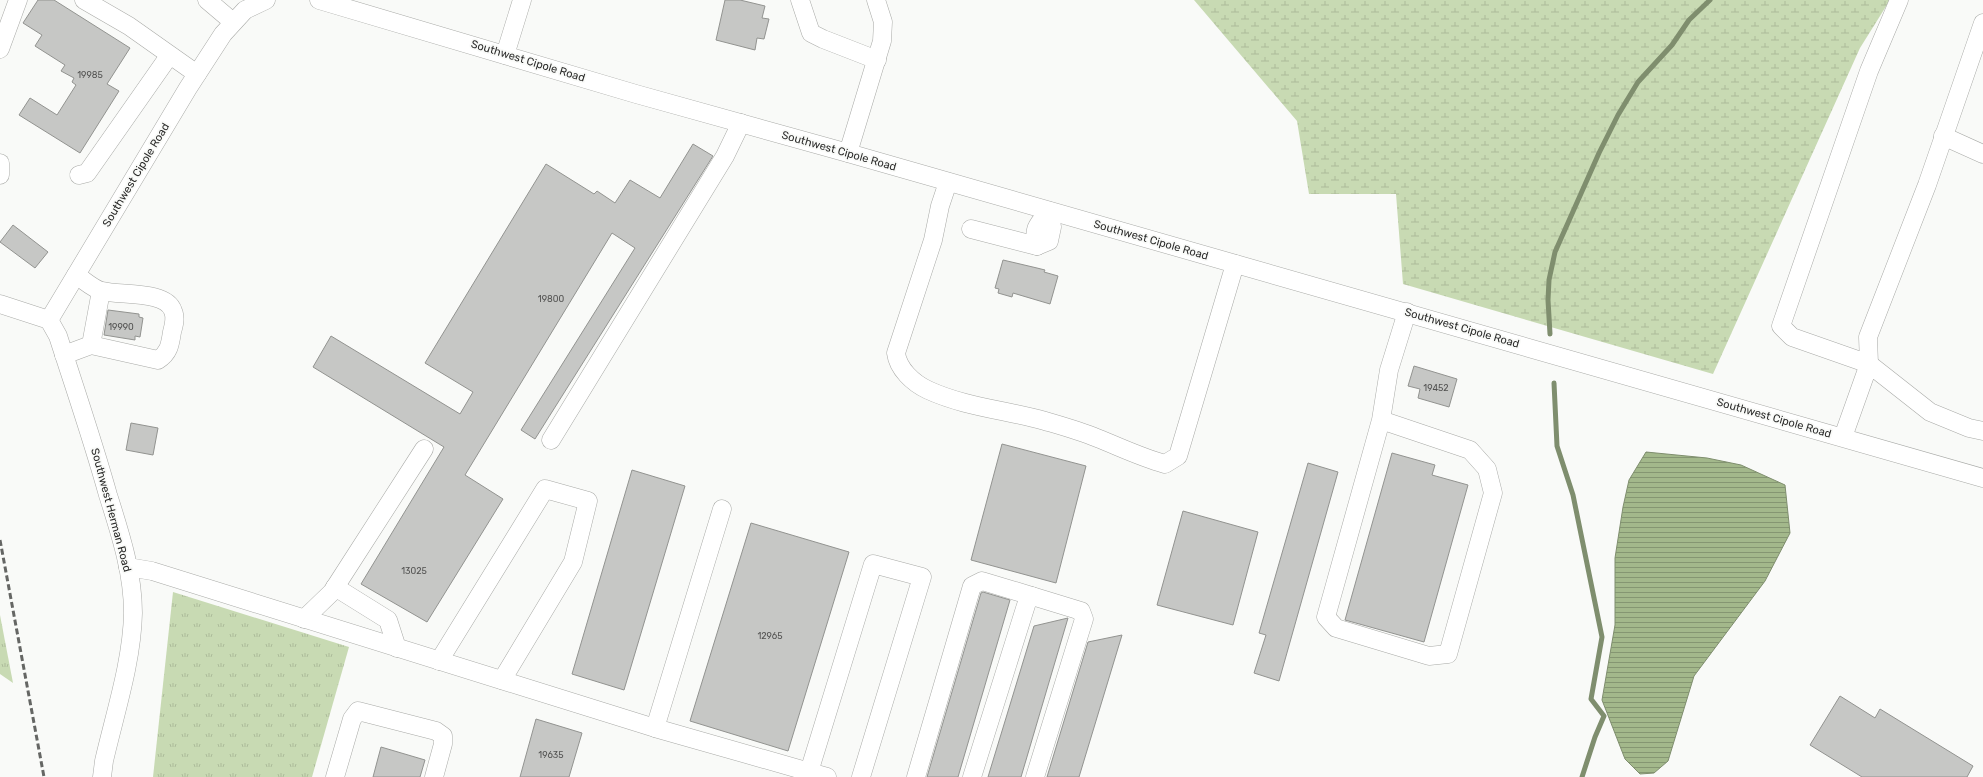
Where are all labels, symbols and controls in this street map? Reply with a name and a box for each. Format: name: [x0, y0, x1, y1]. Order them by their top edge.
street label: Southwest Cipole Road: [469, 37, 587, 85]
house number: 19985: [77, 70, 103, 80]
street label: Southwest Cipole Road: [100, 121, 172, 229]
street label: Southwest Cipole Road: [780, 128, 898, 174]
street label: Southwest Cipole Road: [1092, 217, 1210, 263]
house number: 19800: [538, 294, 564, 304]
street label: Southwest Cipole Road: [1403, 305, 1521, 351]
house number: 19990: [108, 322, 134, 332]
house number: 19452: [1423, 383, 1449, 393]
street label: Southwest Cipole Road: [1715, 395, 1833, 441]
street label: Southwest Herman Road: [88, 447, 134, 573]
house number: 13025: [401, 566, 427, 576]
house number: 12965: [757, 631, 783, 641]
house number: 19635: [538, 750, 564, 760]

